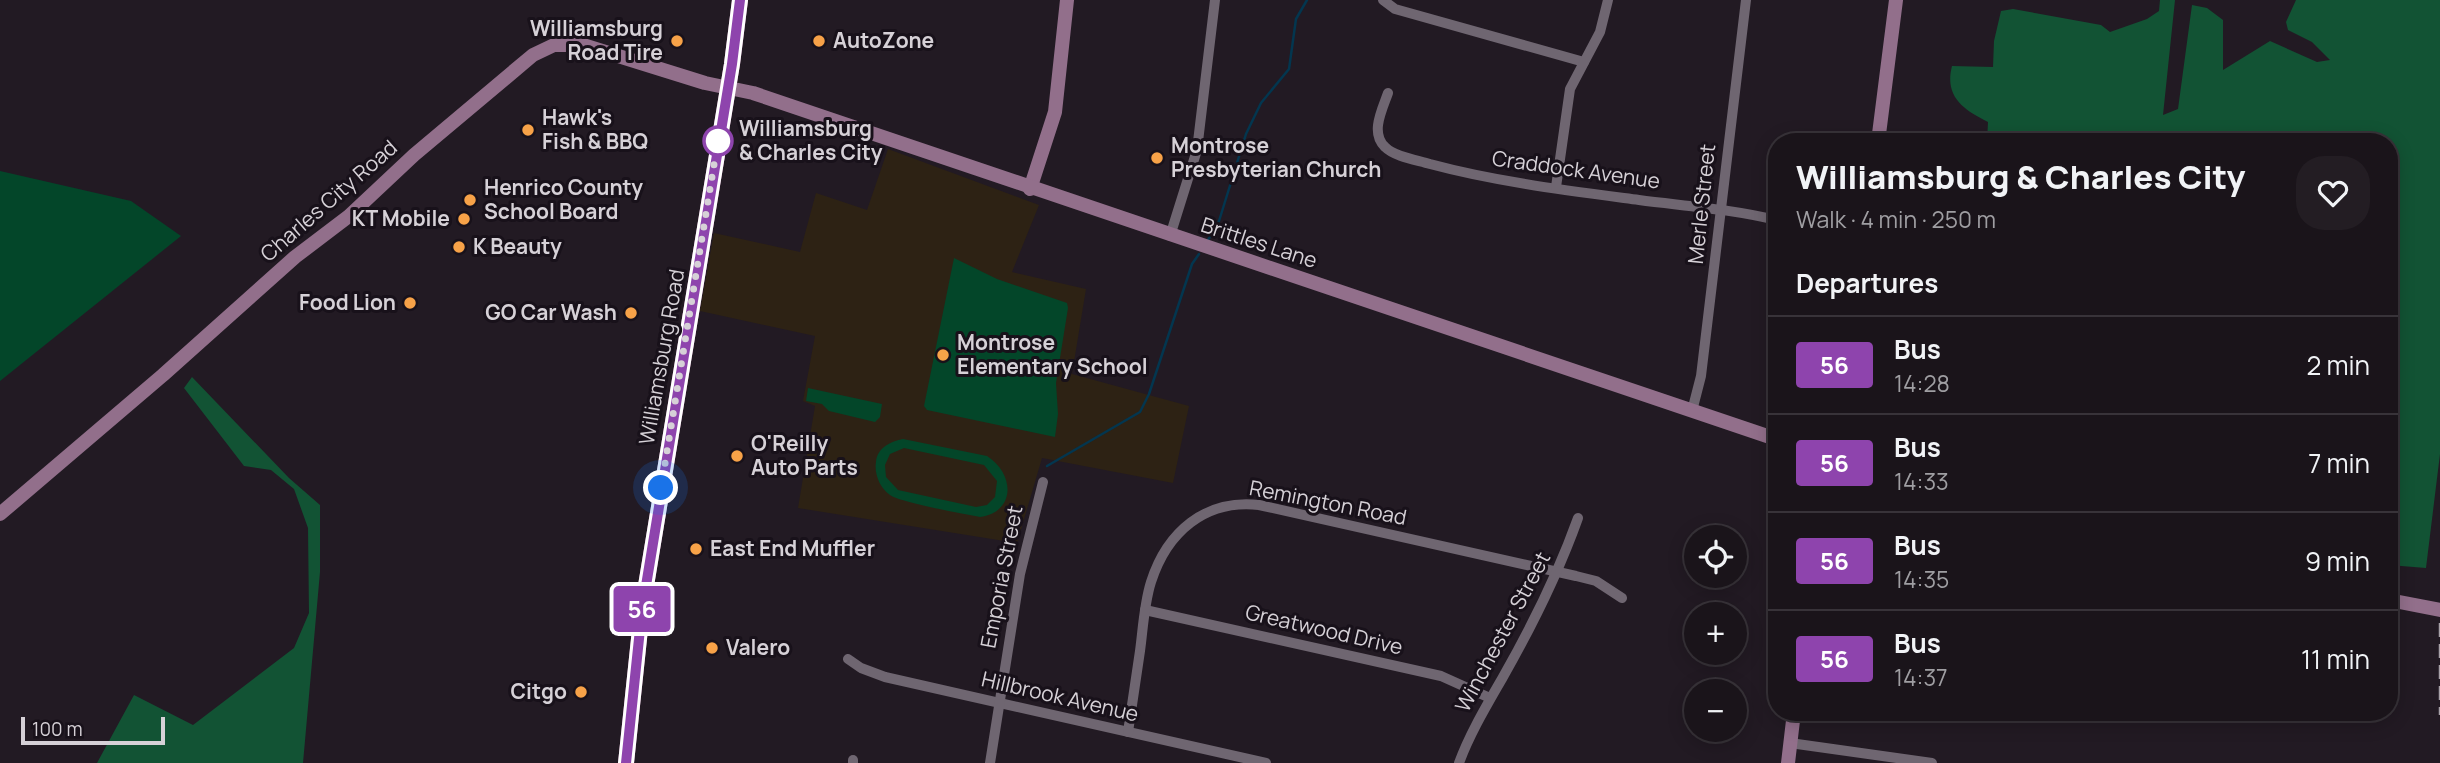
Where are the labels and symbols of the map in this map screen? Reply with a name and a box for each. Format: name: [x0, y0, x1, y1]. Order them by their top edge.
place label: Williamsburg Road Tire: [530, 14, 663, 66]
place label: AutoZone: [833, 26, 934, 54]
marker: Williamsburg Road Tire: [669, 33, 685, 49]
marker: AutoZone: [811, 33, 827, 49]
place label: Hawk's Fish & BBQ: [542, 103, 648, 155]
place label: Williamsburg & Charles City: [739, 114, 883, 166]
marker: Hawk's Fish & BBQ: [520, 122, 536, 138]
marker: Williamsburg & Charles City: [703, 126, 733, 156]
place label: Montrose Presbyterian Church: [1171, 131, 1381, 183]
street label: Charles City Road: [254, 133, 403, 267]
street label: Merle Street: [1681, 142, 1721, 265]
street label: Craddock Avenue: [1490, 143, 1662, 195]
marker: Montrose Presbyterian Church: [1149, 150, 1165, 166]
place label: Henrico County School Board: [484, 173, 643, 225]
marker: Henrico County School Board: [462, 192, 478, 208]
place label: KT Mobile: [352, 204, 450, 232]
street label: Brittles Lane: [1198, 210, 1321, 274]
marker: KT Mobile: [456, 211, 472, 227]
place label: K Beauty: [473, 232, 562, 260]
marker: K Beauty: [451, 239, 467, 255]
street label: Williamsburg Road: [632, 267, 690, 447]
place label: Food Lion: [299, 288, 396, 316]
marker: Food Lion: [402, 295, 418, 311]
place label: GO Car Wash: [485, 298, 617, 326]
marker: GO Car Wash: [623, 305, 639, 321]
place label: Montrose Elementary School: [957, 328, 1148, 380]
marker: Montrose Elementary School: [935, 347, 951, 363]
place label: O'Reilly Auto Parts: [751, 429, 858, 481]
marker: O'Reilly Auto Parts: [729, 448, 745, 464]
your location: [643, 470, 678, 505]
street label: Remington Road: [1247, 473, 1409, 531]
street label: Emporia Street: [973, 503, 1029, 650]
place label: East End Muffler: [710, 534, 875, 562]
marker: East End Muffler: [688, 541, 704, 557]
street label: Winchester Street: [1448, 547, 1556, 717]
line badge: 56: [610, 586, 674, 632]
street label: Greatwood Drive: [1243, 597, 1406, 661]
place label: Valero: [726, 633, 790, 661]
marker: Valero: [704, 640, 720, 656]
street label: Hillbrook Avenue: [979, 664, 1141, 728]
place label: Citgo: [511, 677, 567, 705]
marker: Citgo: [573, 684, 589, 700]
scale bar: [21, 714, 164, 746]

